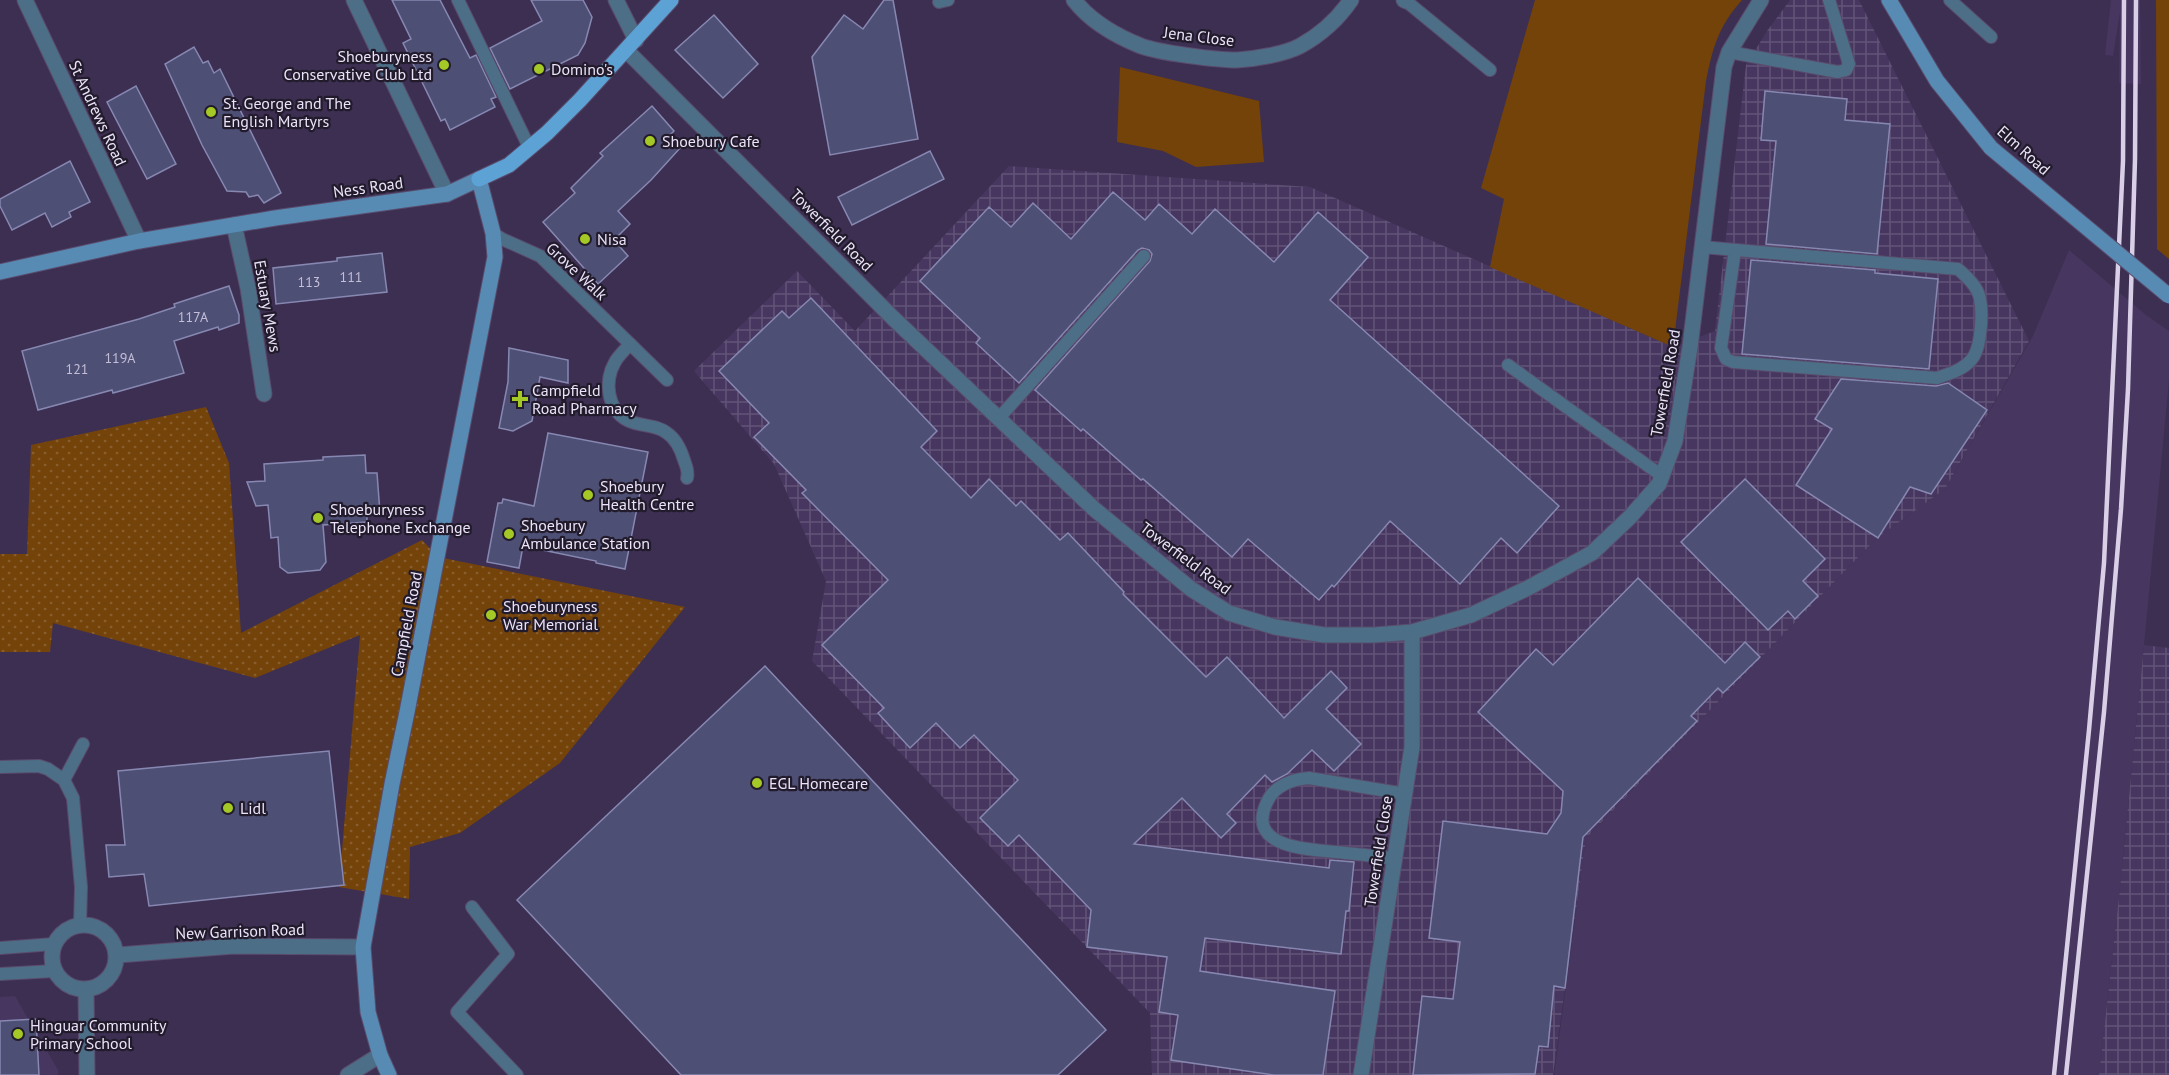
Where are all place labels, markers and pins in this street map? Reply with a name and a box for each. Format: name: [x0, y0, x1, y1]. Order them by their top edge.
place label: Shoeburyness Conservative Club Ltd: [284, 46, 432, 84]
marker: Shoeburyness Conservative Club Ltd: [437, 58, 451, 72]
place label: Domino's: [551, 59, 613, 79]
marker: Domino's: [532, 62, 546, 76]
place label: St. George and The English Martyrs: [223, 93, 351, 131]
marker: St. George and The English Martyrs: [204, 105, 218, 119]
place label: Shoebury Cafe: [662, 131, 760, 151]
marker: Shoebury Cafe: [643, 134, 657, 148]
place label: Nisa: [597, 229, 627, 249]
marker: Nisa: [578, 232, 592, 246]
place label: Campfield Road Pharmacy: [532, 380, 637, 418]
marker: Campfield Road Pharmacy: [513, 392, 527, 406]
place label: Shoebury Health Centre: [600, 476, 694, 514]
marker: Shoebury Health Centre: [581, 488, 595, 502]
place label: Shoeburyness Telephone Exchange: [330, 499, 471, 537]
marker: Shoeburyness Telephone Exchange: [311, 511, 325, 525]
place label: Shoebury Ambulance Station: [521, 515, 650, 553]
marker: Shoebury Ambulance Station: [502, 527, 516, 541]
place label: Shoeburyness War Memorial: [503, 596, 598, 634]
marker: Shoeburyness War Memorial: [484, 608, 498, 622]
place label: EGL Homecare: [769, 773, 868, 793]
marker: EGL Homecare: [750, 776, 764, 790]
place label: Lidl: [240, 798, 266, 818]
marker: Lidl: [221, 801, 235, 815]
place label: Hinguar Community Primary School: [30, 1015, 167, 1053]
marker: Hinguar Community Primary School: [11, 1027, 25, 1041]

